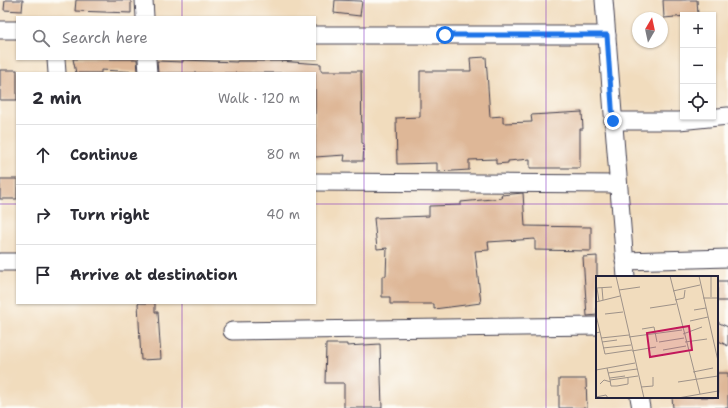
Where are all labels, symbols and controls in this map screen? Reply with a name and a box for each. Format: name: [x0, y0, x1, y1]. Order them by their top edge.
north arrow: [632, 12, 668, 48]
map controls: [680, 12, 716, 120]
button: +: [680, 12, 716, 48]
search box: [16, 16, 316, 60]
route start: [436, 26, 454, 44]
icon: search: [30, 27, 52, 49]
text: Search here: [62, 28, 148, 48]
button: −: [680, 48, 716, 84]
button: locate: [680, 84, 716, 120]
text: 2 min: [32, 87, 82, 109]
text: Walk · 120 m: [218, 90, 300, 107]
route end: [604, 112, 622, 130]
icon: ahead: [32, 144, 54, 166]
text: Continue: [70, 145, 138, 165]
text: 80 m: [266, 146, 300, 163]
icon: right: [32, 204, 54, 226]
text: Turn right: [70, 205, 150, 225]
text: 40 m: [266, 206, 300, 223]
icon: arrive: [32, 264, 54, 286]
text: Arrive at destination: [70, 265, 238, 285]
inset map: [596, 276, 718, 398]

